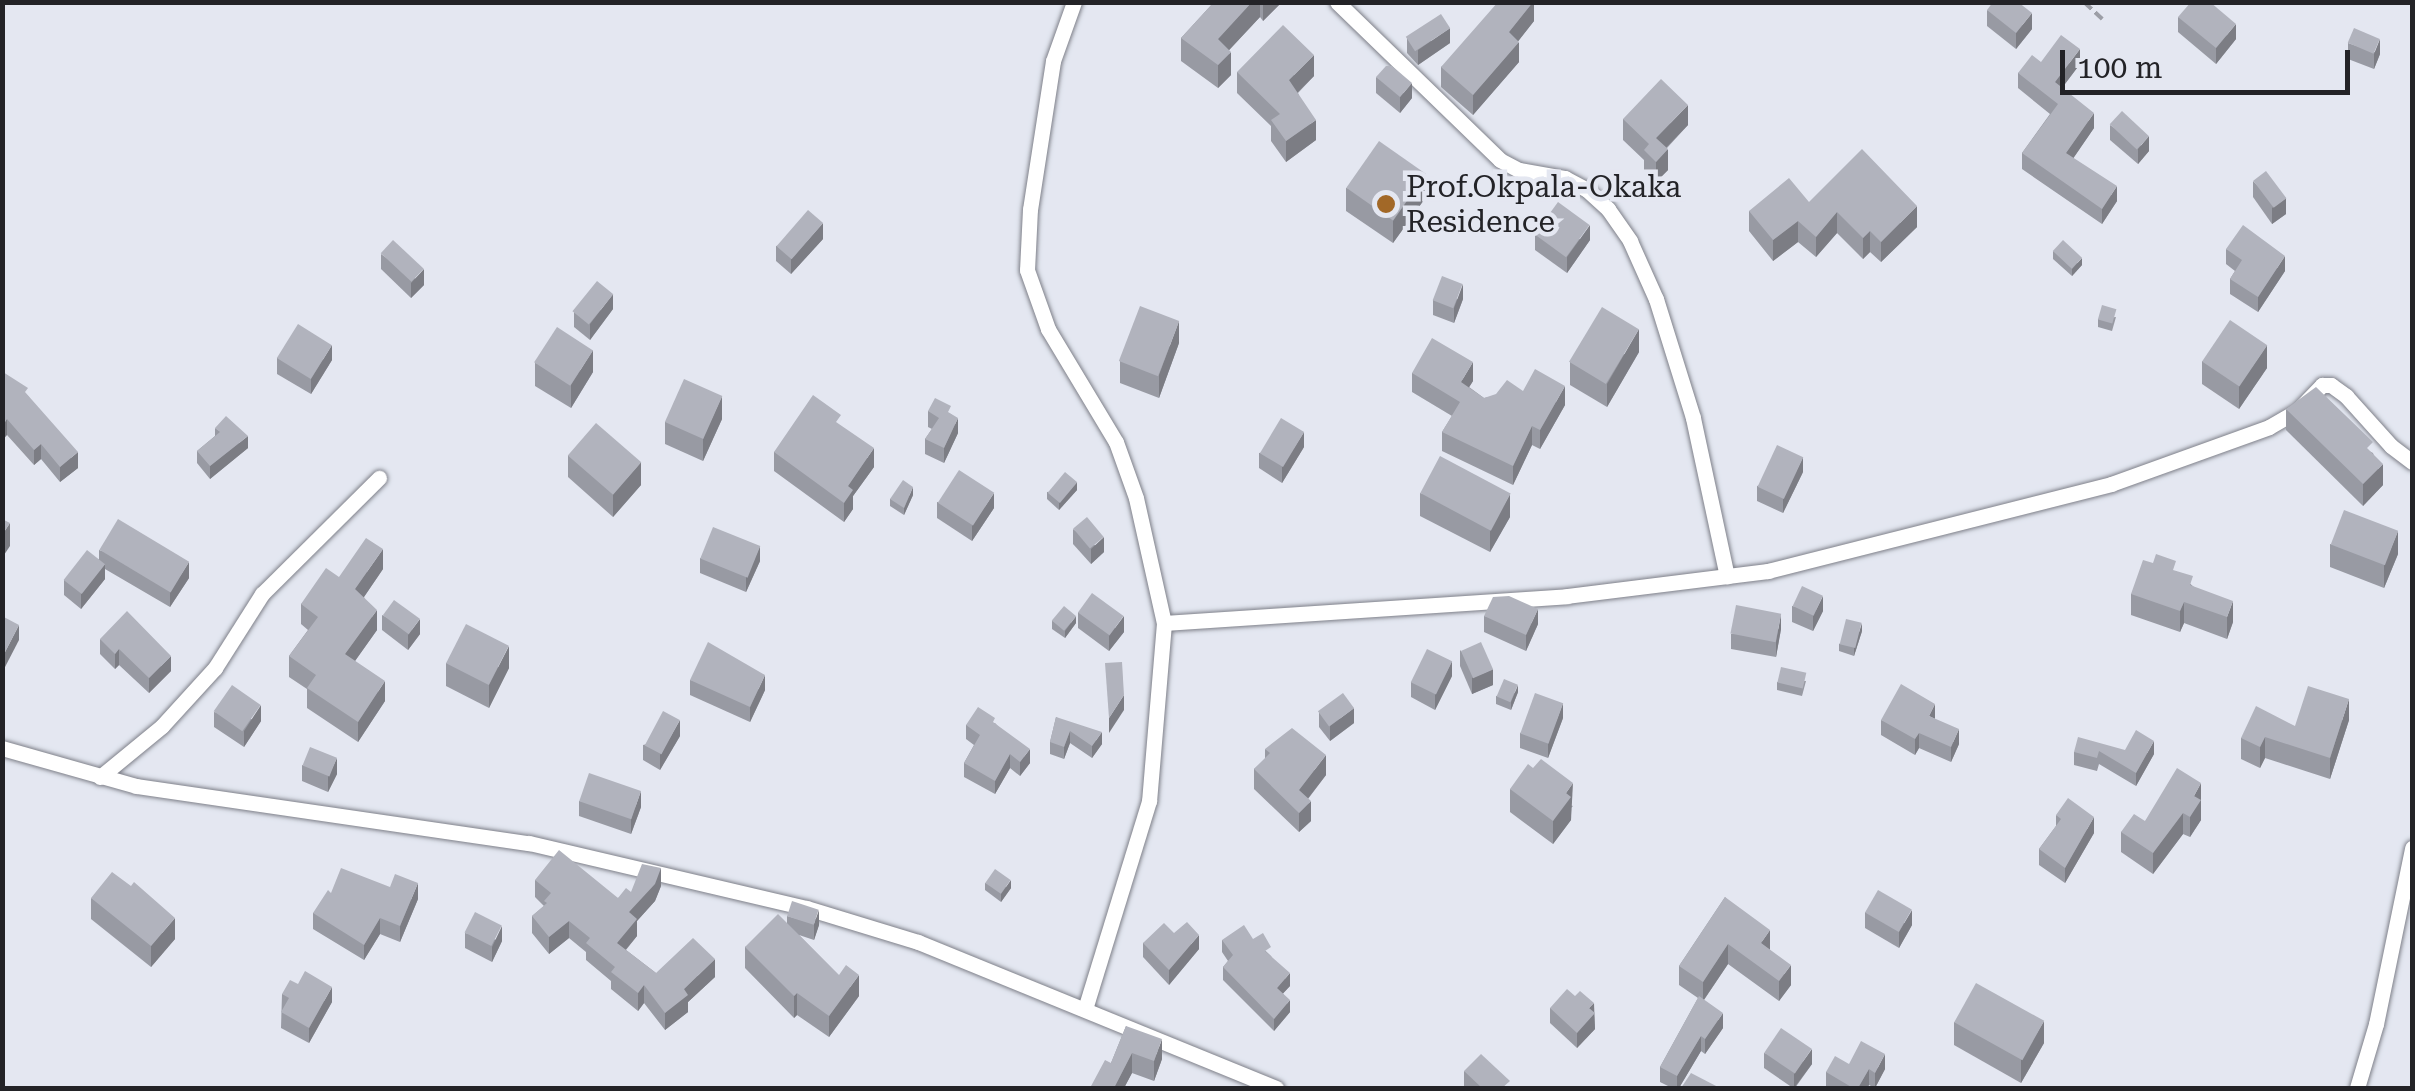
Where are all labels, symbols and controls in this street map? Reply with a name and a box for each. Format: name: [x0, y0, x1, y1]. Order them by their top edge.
scale bar: [2065, 30, 2355, 92]
text: 100 m: [2077, 50, 2162, 85]
place label: Prof.Okpala-Okaka Residence: [1406, 169, 1681, 240]
marker: Prof.Okpala-Okaka Residence: [1375, 193, 1397, 215]

